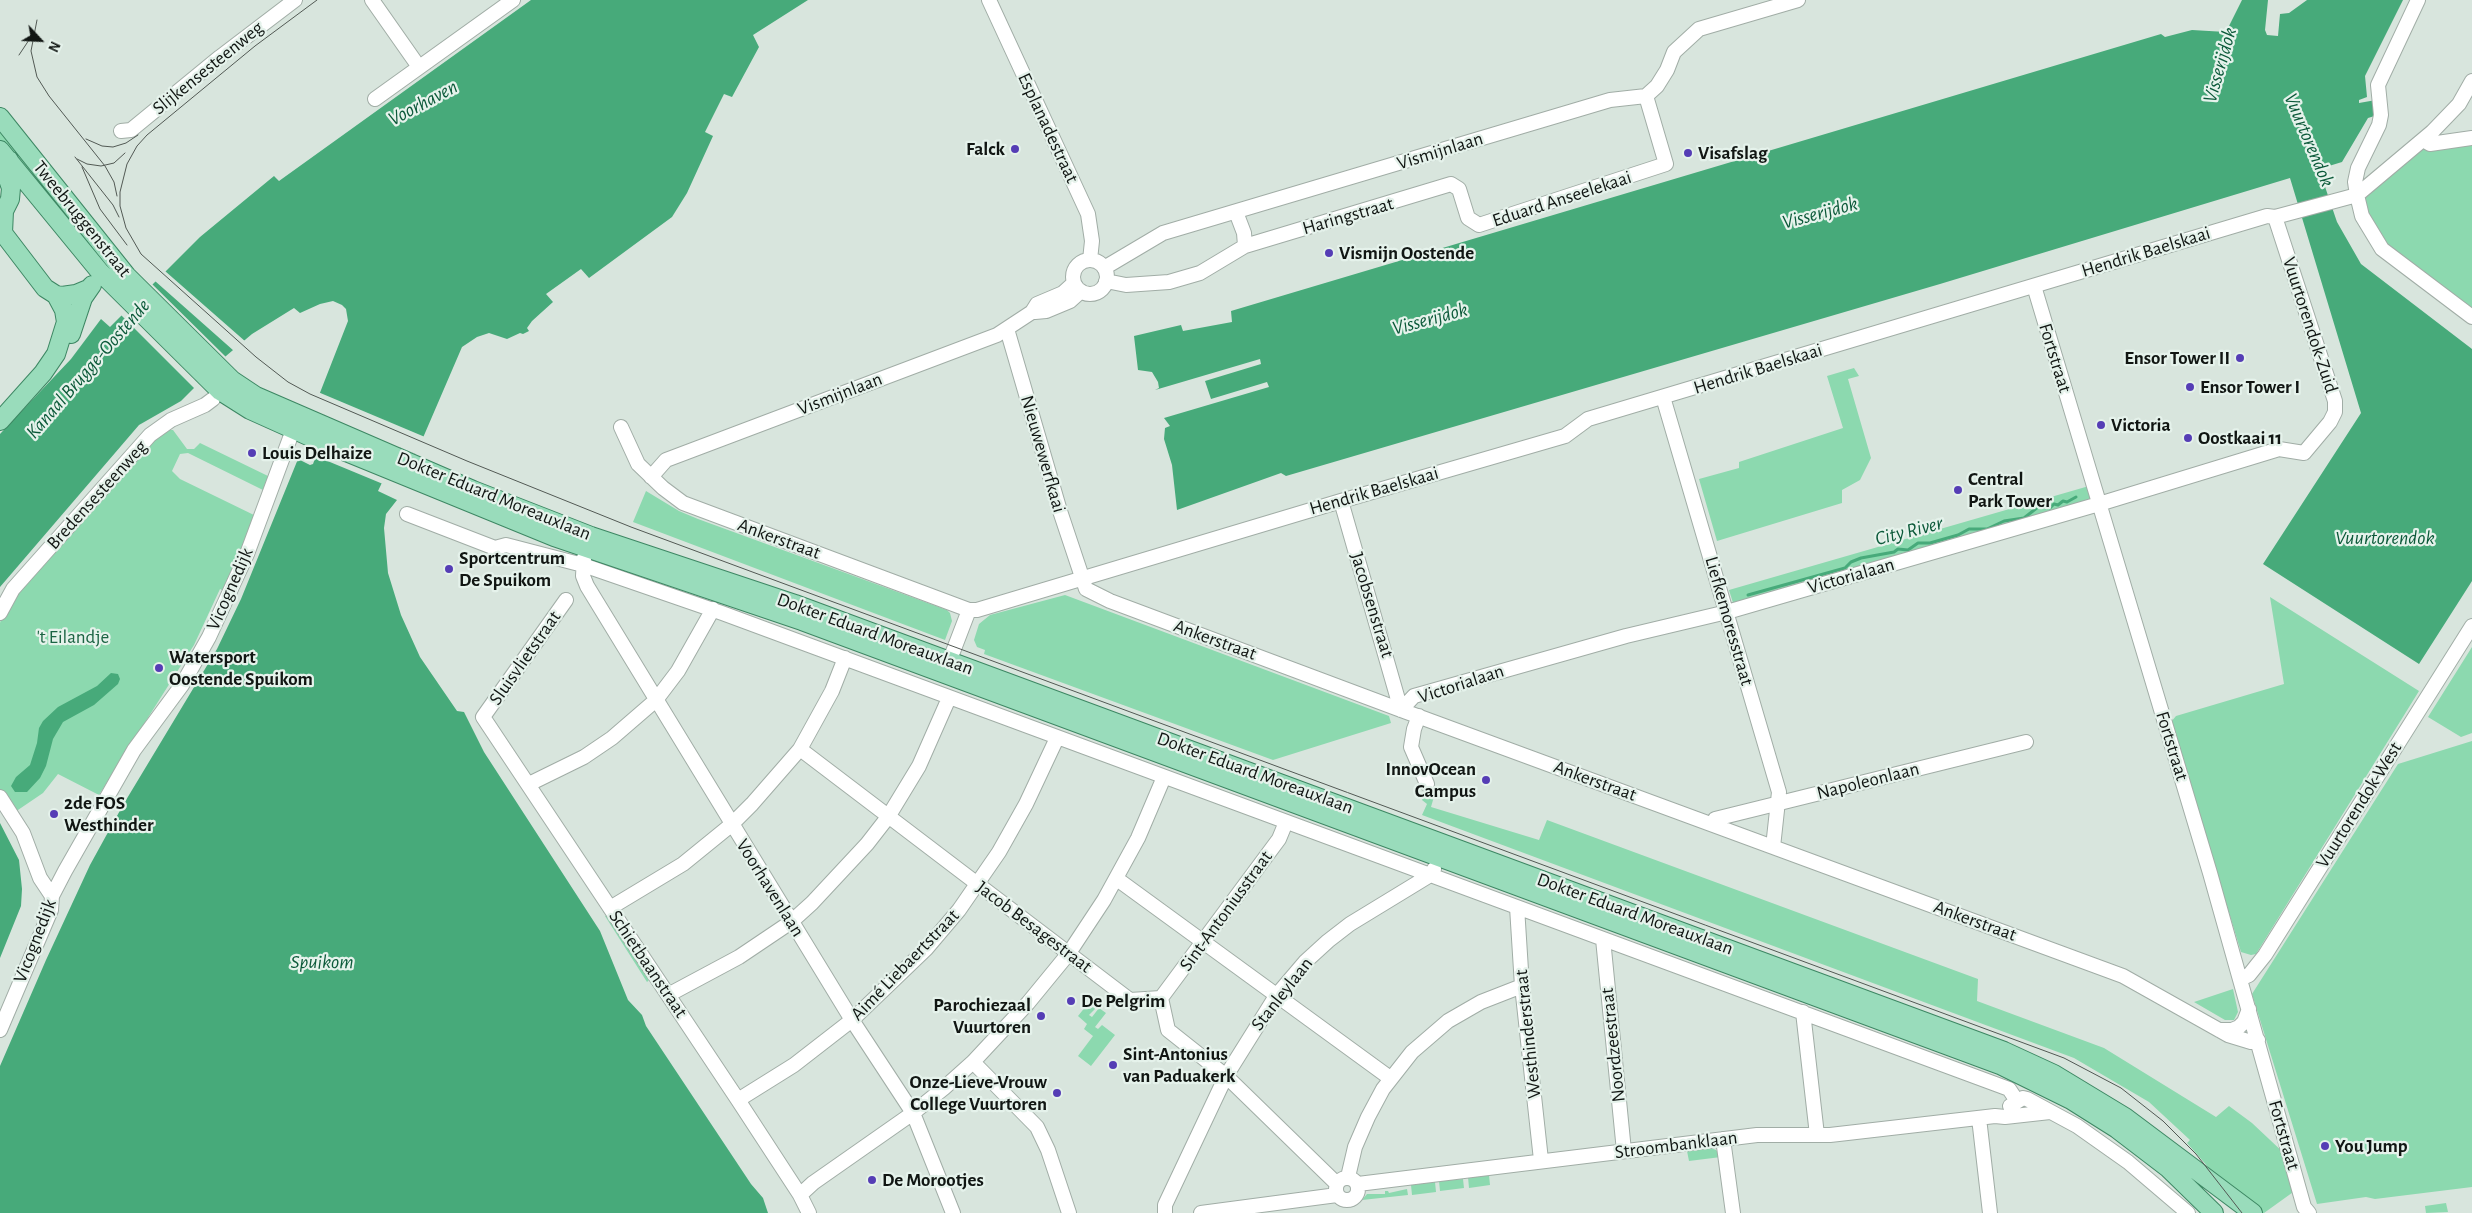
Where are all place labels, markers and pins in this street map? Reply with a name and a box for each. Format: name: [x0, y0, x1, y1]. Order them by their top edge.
place label: Falck: [966, 138, 1005, 160]
place label: Visafslag: [1698, 142, 1768, 164]
marker: Falck: [1009, 143, 1021, 155]
marker: Visafslag: [1682, 147, 1694, 159]
place label: Vismijn Oostende: [1339, 242, 1474, 264]
marker: Vismijn Oostende: [1323, 247, 1335, 259]
place label: Ensor Tower II: [2124, 347, 2230, 369]
marker: Ensor Tower II: [2234, 352, 2246, 364]
place label: Ensor Tower I: [2200, 376, 2300, 398]
marker: Ensor Tower I: [2184, 381, 2196, 393]
place label: Victoria: [2111, 414, 2171, 436]
marker: Victoria: [2095, 419, 2107, 431]
place label: Oostkaai 11: [2198, 427, 2282, 449]
marker: Oostkaai 11: [2182, 432, 2194, 444]
place label: Louis Delhaize: [262, 442, 372, 464]
marker: Louis Delhaize: [246, 447, 258, 459]
place label: Central Park Tower: [1968, 468, 2052, 512]
marker: Central Park Tower: [1952, 484, 1964, 496]
place label: Sportcentrum De Spuikom: [459, 547, 565, 591]
marker: Sportcentrum De Spuikom: [443, 563, 455, 575]
place label: Watersport Oostende Spuikom: [169, 646, 313, 690]
marker: Watersport Oostende Spuikom: [153, 662, 165, 674]
place label: InnovOcean Campus: [1385, 758, 1476, 802]
marker: InnovOcean Campus: [1480, 774, 1492, 786]
place label: 2de FOS Westhinder: [64, 792, 154, 836]
marker: 2de FOS Westhinder: [48, 808, 60, 820]
place label: De Pelgrim: [1081, 990, 1165, 1012]
place label: Parochiezaal Vuurtoren: [933, 994, 1031, 1038]
marker: De Pelgrim: [1065, 995, 1077, 1007]
marker: Parochiezaal Vuurtoren: [1035, 1010, 1047, 1022]
place label: Sint-Antonius van Paduakerk: [1123, 1043, 1235, 1087]
marker: Sint-Antonius van Paduakerk: [1107, 1059, 1119, 1071]
place label: Onze-Lieve-Vrouw College Vuurtoren: [910, 1071, 1047, 1115]
marker: Onze-Lieve-Vrouw College Vuurtoren: [1051, 1087, 1063, 1099]
place label: You Jump: [2335, 1135, 2408, 1157]
marker: You Jump: [2319, 1140, 2331, 1152]
place label: De Morootjes: [882, 1169, 984, 1191]
marker: De Morootjes: [866, 1174, 878, 1186]

